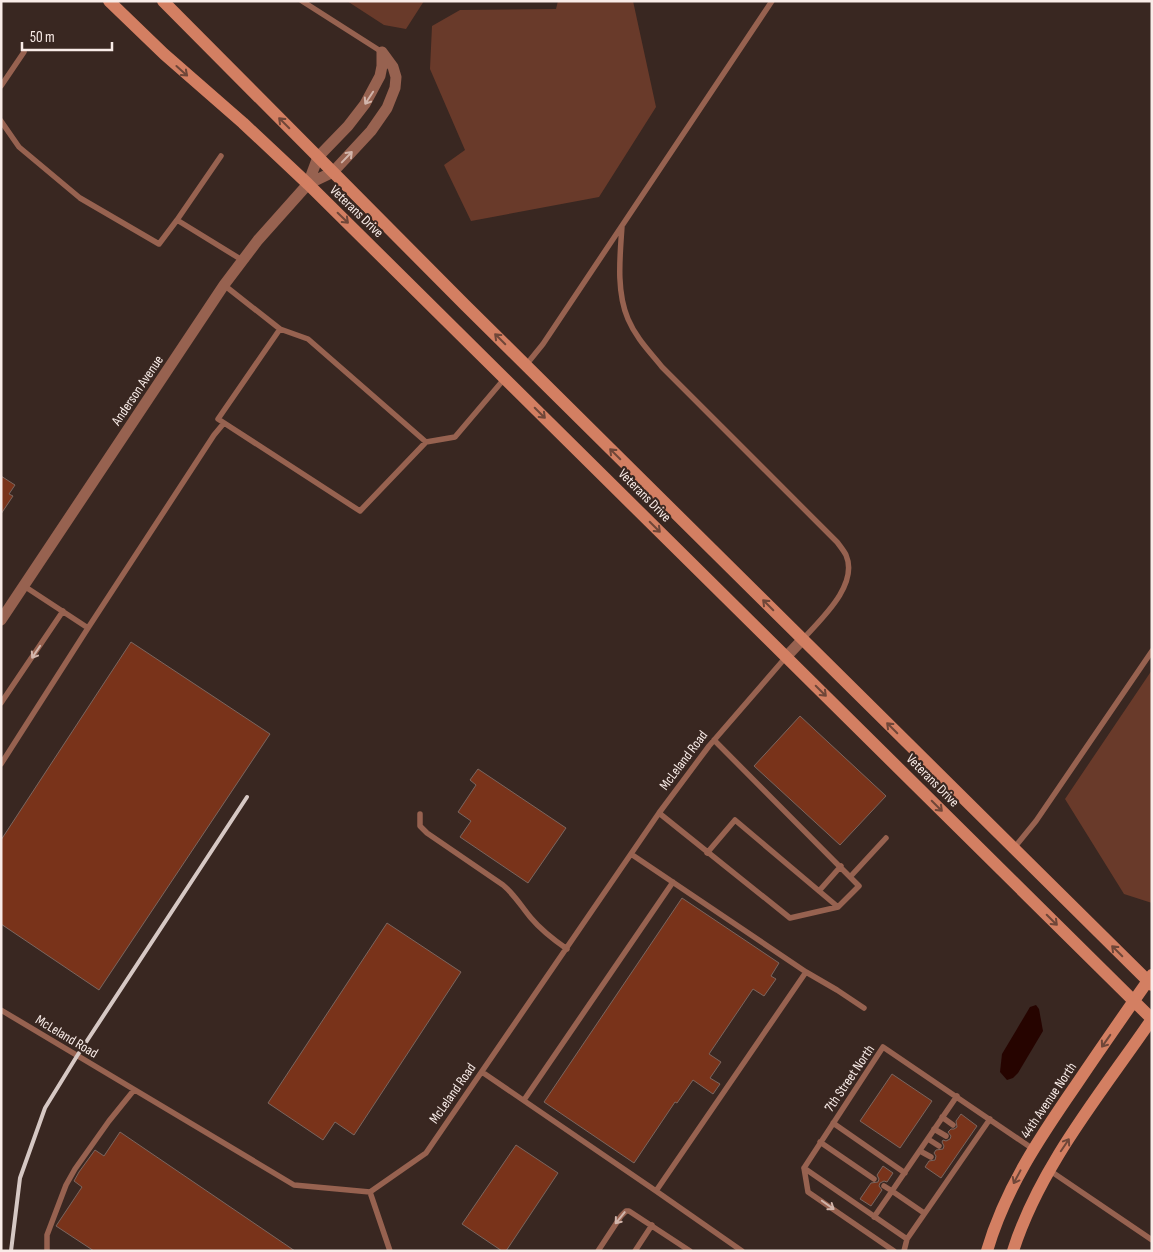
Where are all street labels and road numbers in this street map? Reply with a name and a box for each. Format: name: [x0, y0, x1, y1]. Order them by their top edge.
street label: Veterans Drive: [326, 182, 387, 241]
street label: Anderson Avenue: [107, 352, 167, 429]
street label: Veterans Drive: [615, 465, 675, 525]
street label: McLeland Road: [656, 727, 711, 793]
street label: Veterans Drive: [903, 750, 963, 810]
street label: McLeland Road: [32, 1011, 101, 1062]
street label: 7th Street North: [821, 1041, 878, 1115]
street label: 44th Avenue North: [1017, 1059, 1080, 1142]
street label: McLeland Road: [425, 1060, 480, 1127]

